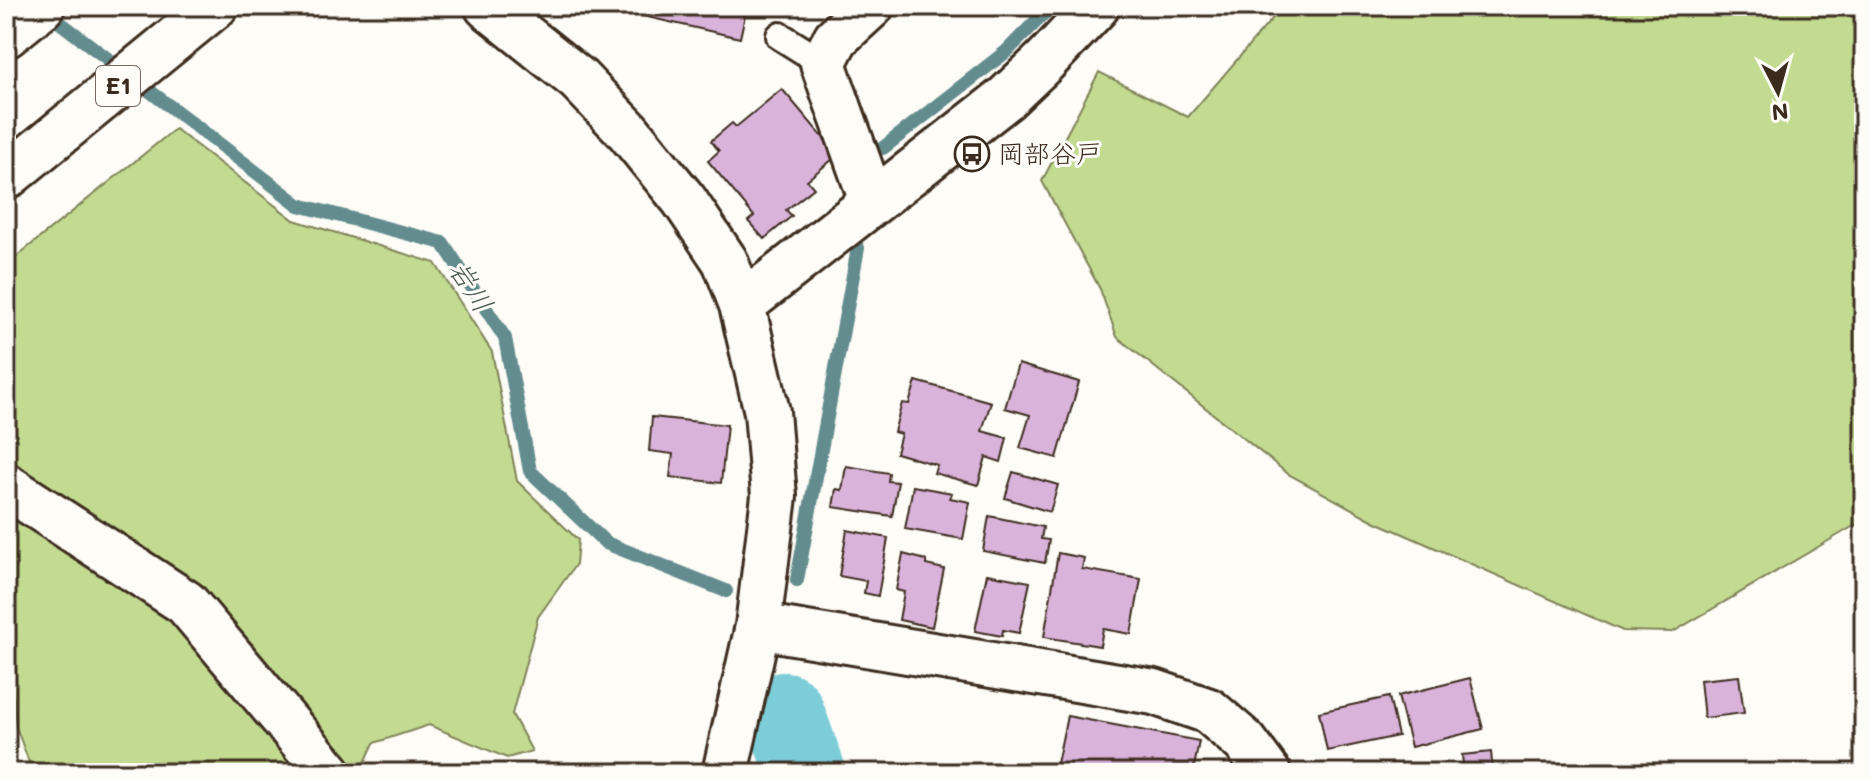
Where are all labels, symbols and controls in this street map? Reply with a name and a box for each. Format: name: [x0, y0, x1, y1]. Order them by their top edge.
north arrow: [1738, 52, 1818, 132]
road number: E1: [96, 66, 140, 106]
text: N: [1770, 97, 1790, 128]
bus stop icon: 岡部谷戸: [953, 135, 991, 173]
place label: 岡部谷戸: [998, 136, 1102, 170]
water label: 岩川: [441, 252, 502, 319]

